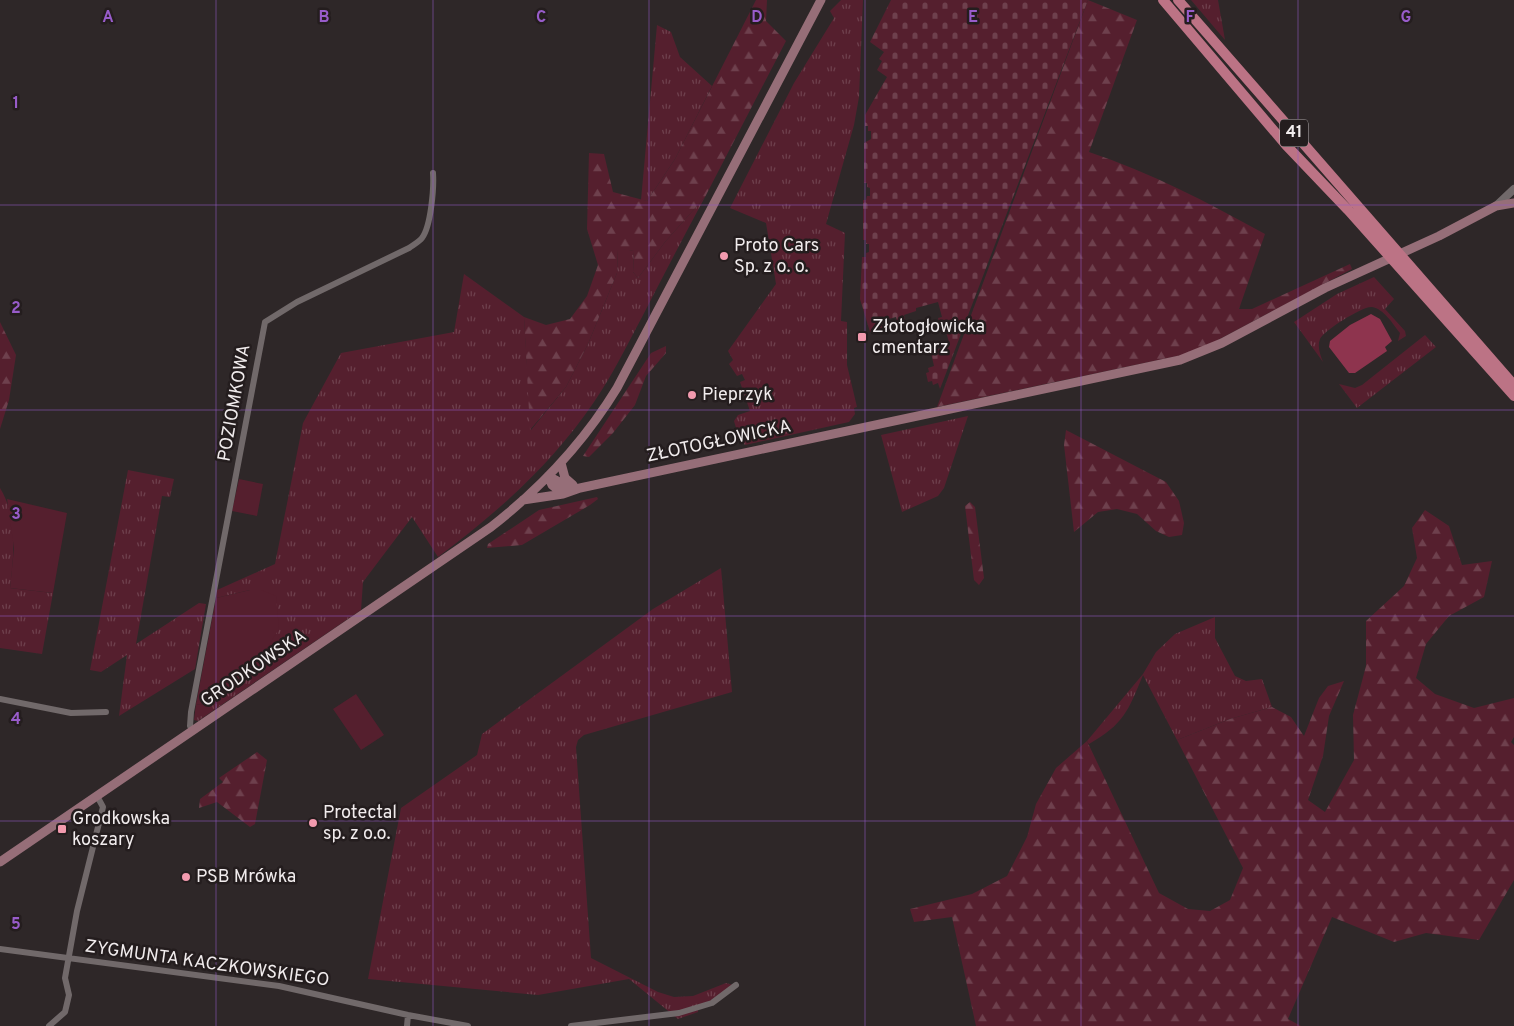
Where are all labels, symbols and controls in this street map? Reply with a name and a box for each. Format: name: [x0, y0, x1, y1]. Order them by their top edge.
text: A: [102, 8, 114, 28]
text: B: [318, 8, 330, 28]
text: C: [536, 8, 546, 28]
text: D: [751, 8, 763, 28]
text: E: [968, 8, 978, 28]
text: F: [1185, 8, 1195, 28]
text: G: [1401, 8, 1411, 28]
text: 1: [13, 94, 19, 114]
road number: 41: [1280, 120, 1308, 146]
place label: Proto Cars Sp. z o. o.: [734, 235, 819, 279]
marker: Proto Cars Sp. z o. o.: [718, 250, 730, 262]
text: 2: [11, 299, 21, 319]
place label: Złotogłowicka cmentarz: [872, 316, 985, 360]
marker: Złotogłowicka cmentarz: [856, 331, 868, 343]
street label: POZIOMKOWA: [213, 343, 257, 463]
place label: Pieprzyk: [702, 384, 773, 407]
marker: Pieprzyk: [686, 389, 698, 401]
street label: ZŁOTOGŁOWICKA: [644, 415, 794, 469]
text: 3: [11, 505, 21, 525]
street label: GRODKOWSKA: [197, 625, 311, 713]
text: 4: [11, 710, 21, 730]
place label: Protectal sp. z o.o.: [323, 802, 397, 846]
place label: Grodkowska koszary: [72, 808, 170, 852]
marker: Protectal sp. z o.o.: [307, 817, 319, 829]
marker: Grodkowska koszary: [56, 823, 68, 835]
place label: PSB Mrówka: [196, 866, 296, 889]
marker: PSB Mrówka: [180, 871, 192, 883]
text: 5: [11, 915, 21, 935]
street label: ZYGMUNTA KACZKOWSKIEGO: [83, 935, 331, 993]

